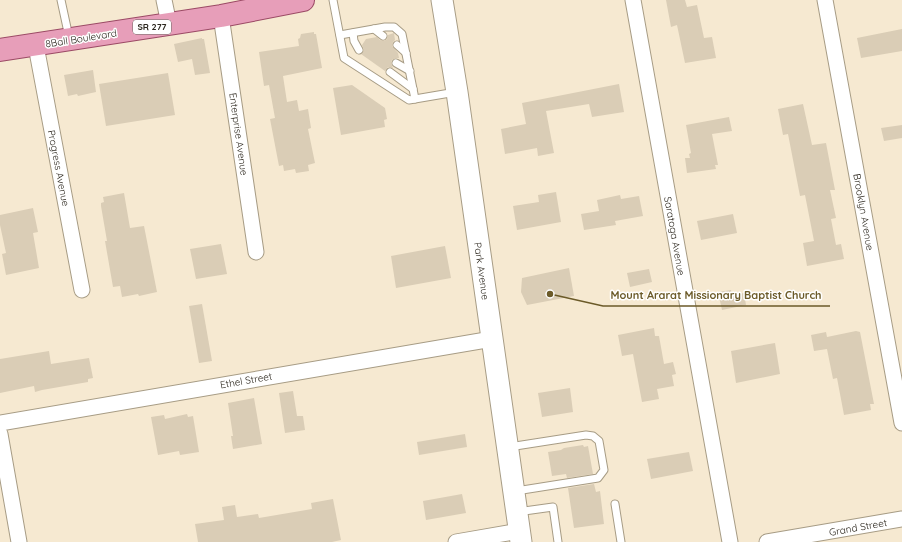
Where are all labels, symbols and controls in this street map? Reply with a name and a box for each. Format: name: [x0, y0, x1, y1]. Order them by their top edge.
road number: SR 277: [133, 20, 171, 34]
street label: 8Ball Boulevard: [44, 26, 118, 51]
street label: Enterprise Avenue: [226, 92, 251, 177]
street label: Progress Avenue: [45, 129, 72, 208]
street label: Brooklyn Avenue: [850, 173, 877, 252]
street label: Saratoga Avenue: [661, 196, 688, 277]
street label: Park Avenue: [471, 241, 492, 301]
callout: Mount Ararat Missionary Baptist Church: [603, 283, 830, 306]
text: Mount Ararat Missionary Baptist Church: [610, 288, 822, 302]
street label: Ethel Street: [219, 369, 274, 391]
street label: Grand Street: [828, 516, 889, 539]

